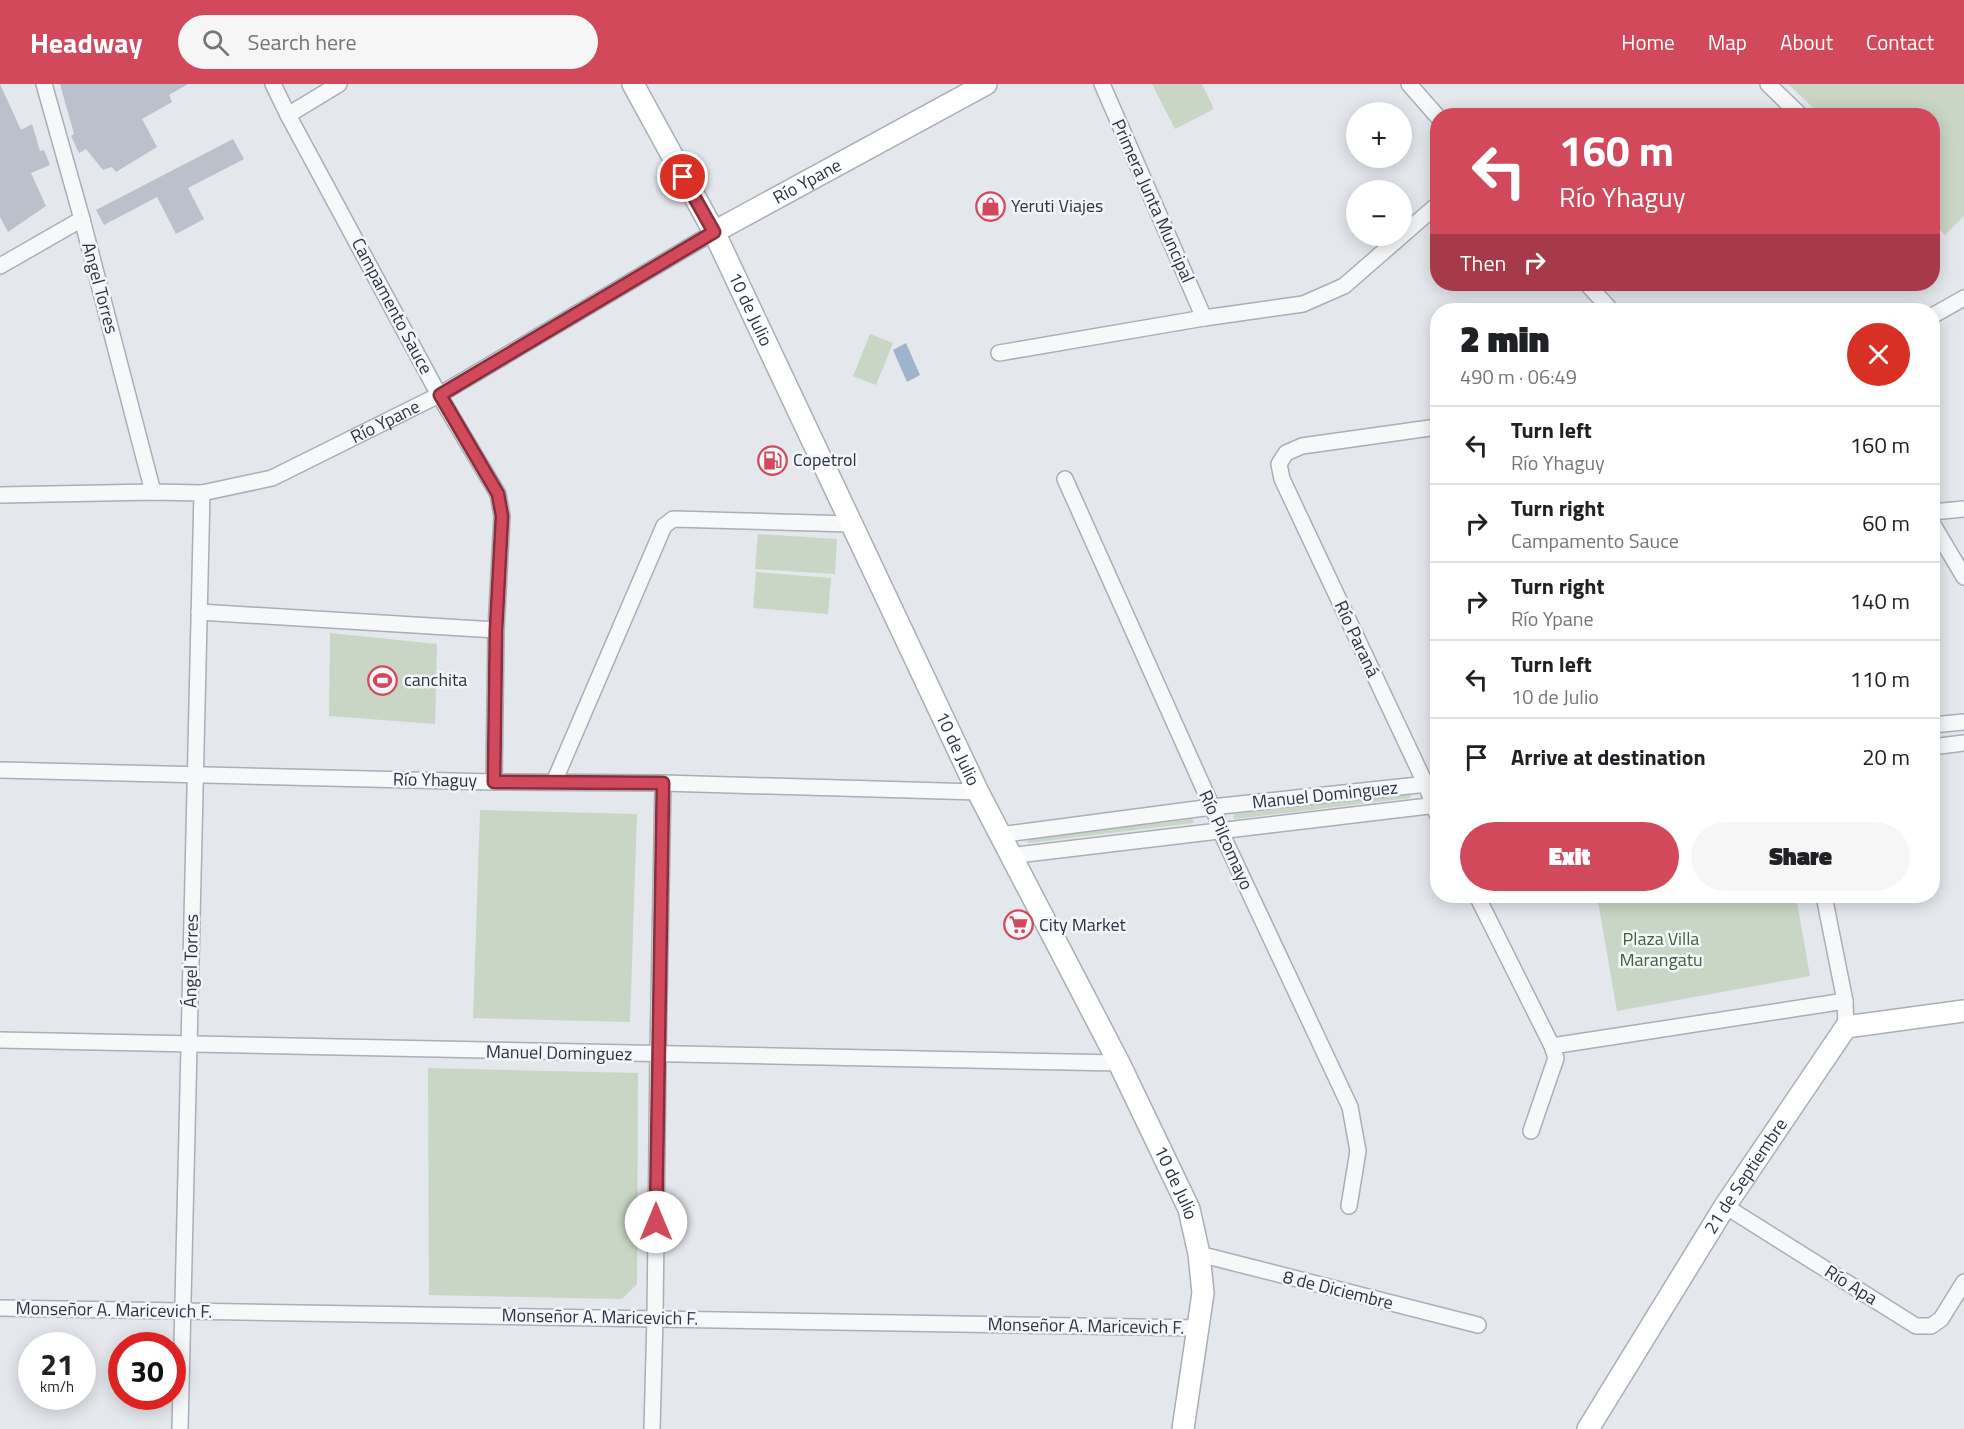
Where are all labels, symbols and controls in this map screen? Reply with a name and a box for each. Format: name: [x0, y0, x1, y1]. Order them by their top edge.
search box: [178, 15, 598, 69]
text: Headway: [30, 21, 142, 64]
text: Search here: [247, 25, 357, 59]
icon: search: [199, 26, 232, 59]
text: Home: [1621, 26, 1675, 58]
text: Map: [1708, 26, 1747, 58]
text: About: [1780, 26, 1833, 58]
text: Contact: [1866, 26, 1934, 58]
map controls: [1346, 102, 1412, 246]
button: +: [1346, 102, 1412, 168]
street label: Primera Junta Muncipal: [1105, 115, 1202, 287]
text: 160 m: [1559, 118, 1674, 182]
icon: left: [1460, 132, 1538, 210]
pin: [657, 151, 708, 202]
street label: Río Ypane: [768, 151, 846, 211]
icon: arrive: [666, 160, 699, 193]
text: Río Yhaguy: [1559, 176, 1686, 217]
button: −: [1346, 180, 1412, 246]
shop icon: Yeruti Viajes: [974, 190, 1006, 222]
place label: Yeruti Viajes: [1011, 192, 1103, 219]
street label: Campamento Sauce: [345, 233, 440, 379]
street label: Angel Torres: [75, 239, 126, 337]
text: Then: [1460, 246, 1506, 280]
icon: right: [1518, 246, 1551, 279]
street label: 10 de Julio: [722, 267, 780, 350]
text: 2 min: [1460, 311, 1549, 366]
button: close: [1847, 323, 1910, 386]
text: 490 m · 06:49: [1460, 361, 1577, 392]
street label: Río Ypane: [346, 393, 424, 450]
text: Turn left: [1511, 413, 1592, 447]
text: 160 m: [1850, 428, 1910, 462]
icon: left: [1460, 429, 1493, 462]
fuel station icon: Copetrol: [756, 444, 788, 476]
place label: Copetrol: [793, 446, 857, 473]
text: Río Yhaguy: [1511, 447, 1605, 478]
text: Turn right: [1511, 491, 1605, 525]
text: 60 m: [1862, 506, 1910, 540]
icon: right: [1460, 507, 1493, 540]
text: Campamento Sauce: [1511, 525, 1679, 556]
text: Turn right: [1511, 569, 1605, 603]
text: 140 m: [1850, 584, 1910, 618]
icon: right: [1460, 585, 1493, 618]
street label: Río Paraná: [1328, 596, 1387, 682]
text: Río Ypane: [1511, 603, 1594, 634]
text: Turn left: [1511, 647, 1592, 681]
text: 110 m: [1850, 662, 1910, 696]
icon: left: [1460, 663, 1493, 696]
sports icon: canchita: [367, 664, 399, 696]
place label: canchita: [404, 666, 467, 693]
text: 10 de Julio: [1511, 681, 1599, 712]
street label: 10 de Julio: [929, 707, 987, 790]
text: Arrive at destination: [1511, 740, 1706, 774]
text: 20 m: [1862, 740, 1910, 774]
icon: arrive: [1460, 741, 1493, 774]
street label: Río Yhaguy: [393, 765, 478, 794]
street label: Manuel Dominguez: [1251, 773, 1399, 816]
street label: Río Pilcomayo: [1192, 786, 1260, 894]
button: Exit: [1460, 822, 1679, 891]
button: Share: [1691, 822, 1910, 891]
supermarket icon: City Market: [1002, 909, 1034, 941]
place label: City Market: [1039, 911, 1126, 938]
street label: Ángel Torres: [176, 914, 205, 1008]
park label: Plaza Villa Marangatu: [1619, 925, 1703, 973]
street label: Manuel Dominguez: [486, 1038, 632, 1067]
street label: 21 de Septiembre: [1697, 1113, 1794, 1239]
street label: 10 de Julio: [1148, 1141, 1205, 1222]
position arrow: [624, 1190, 688, 1254]
street label: Río Apa: [1820, 1258, 1883, 1311]
street label: 8 de Diciembre: [1280, 1263, 1396, 1316]
street label: Monseñor A. Maricevich F.: [15, 1294, 213, 1325]
street label: Monseñor A. Maricevich F.: [501, 1301, 699, 1332]
street label: Monseñor A. Maricevich F.: [987, 1310, 1185, 1341]
speed limit sign: 30: [108, 1332, 186, 1410]
text: 21: [40, 1341, 74, 1387]
text: km/h: [40, 1375, 74, 1398]

